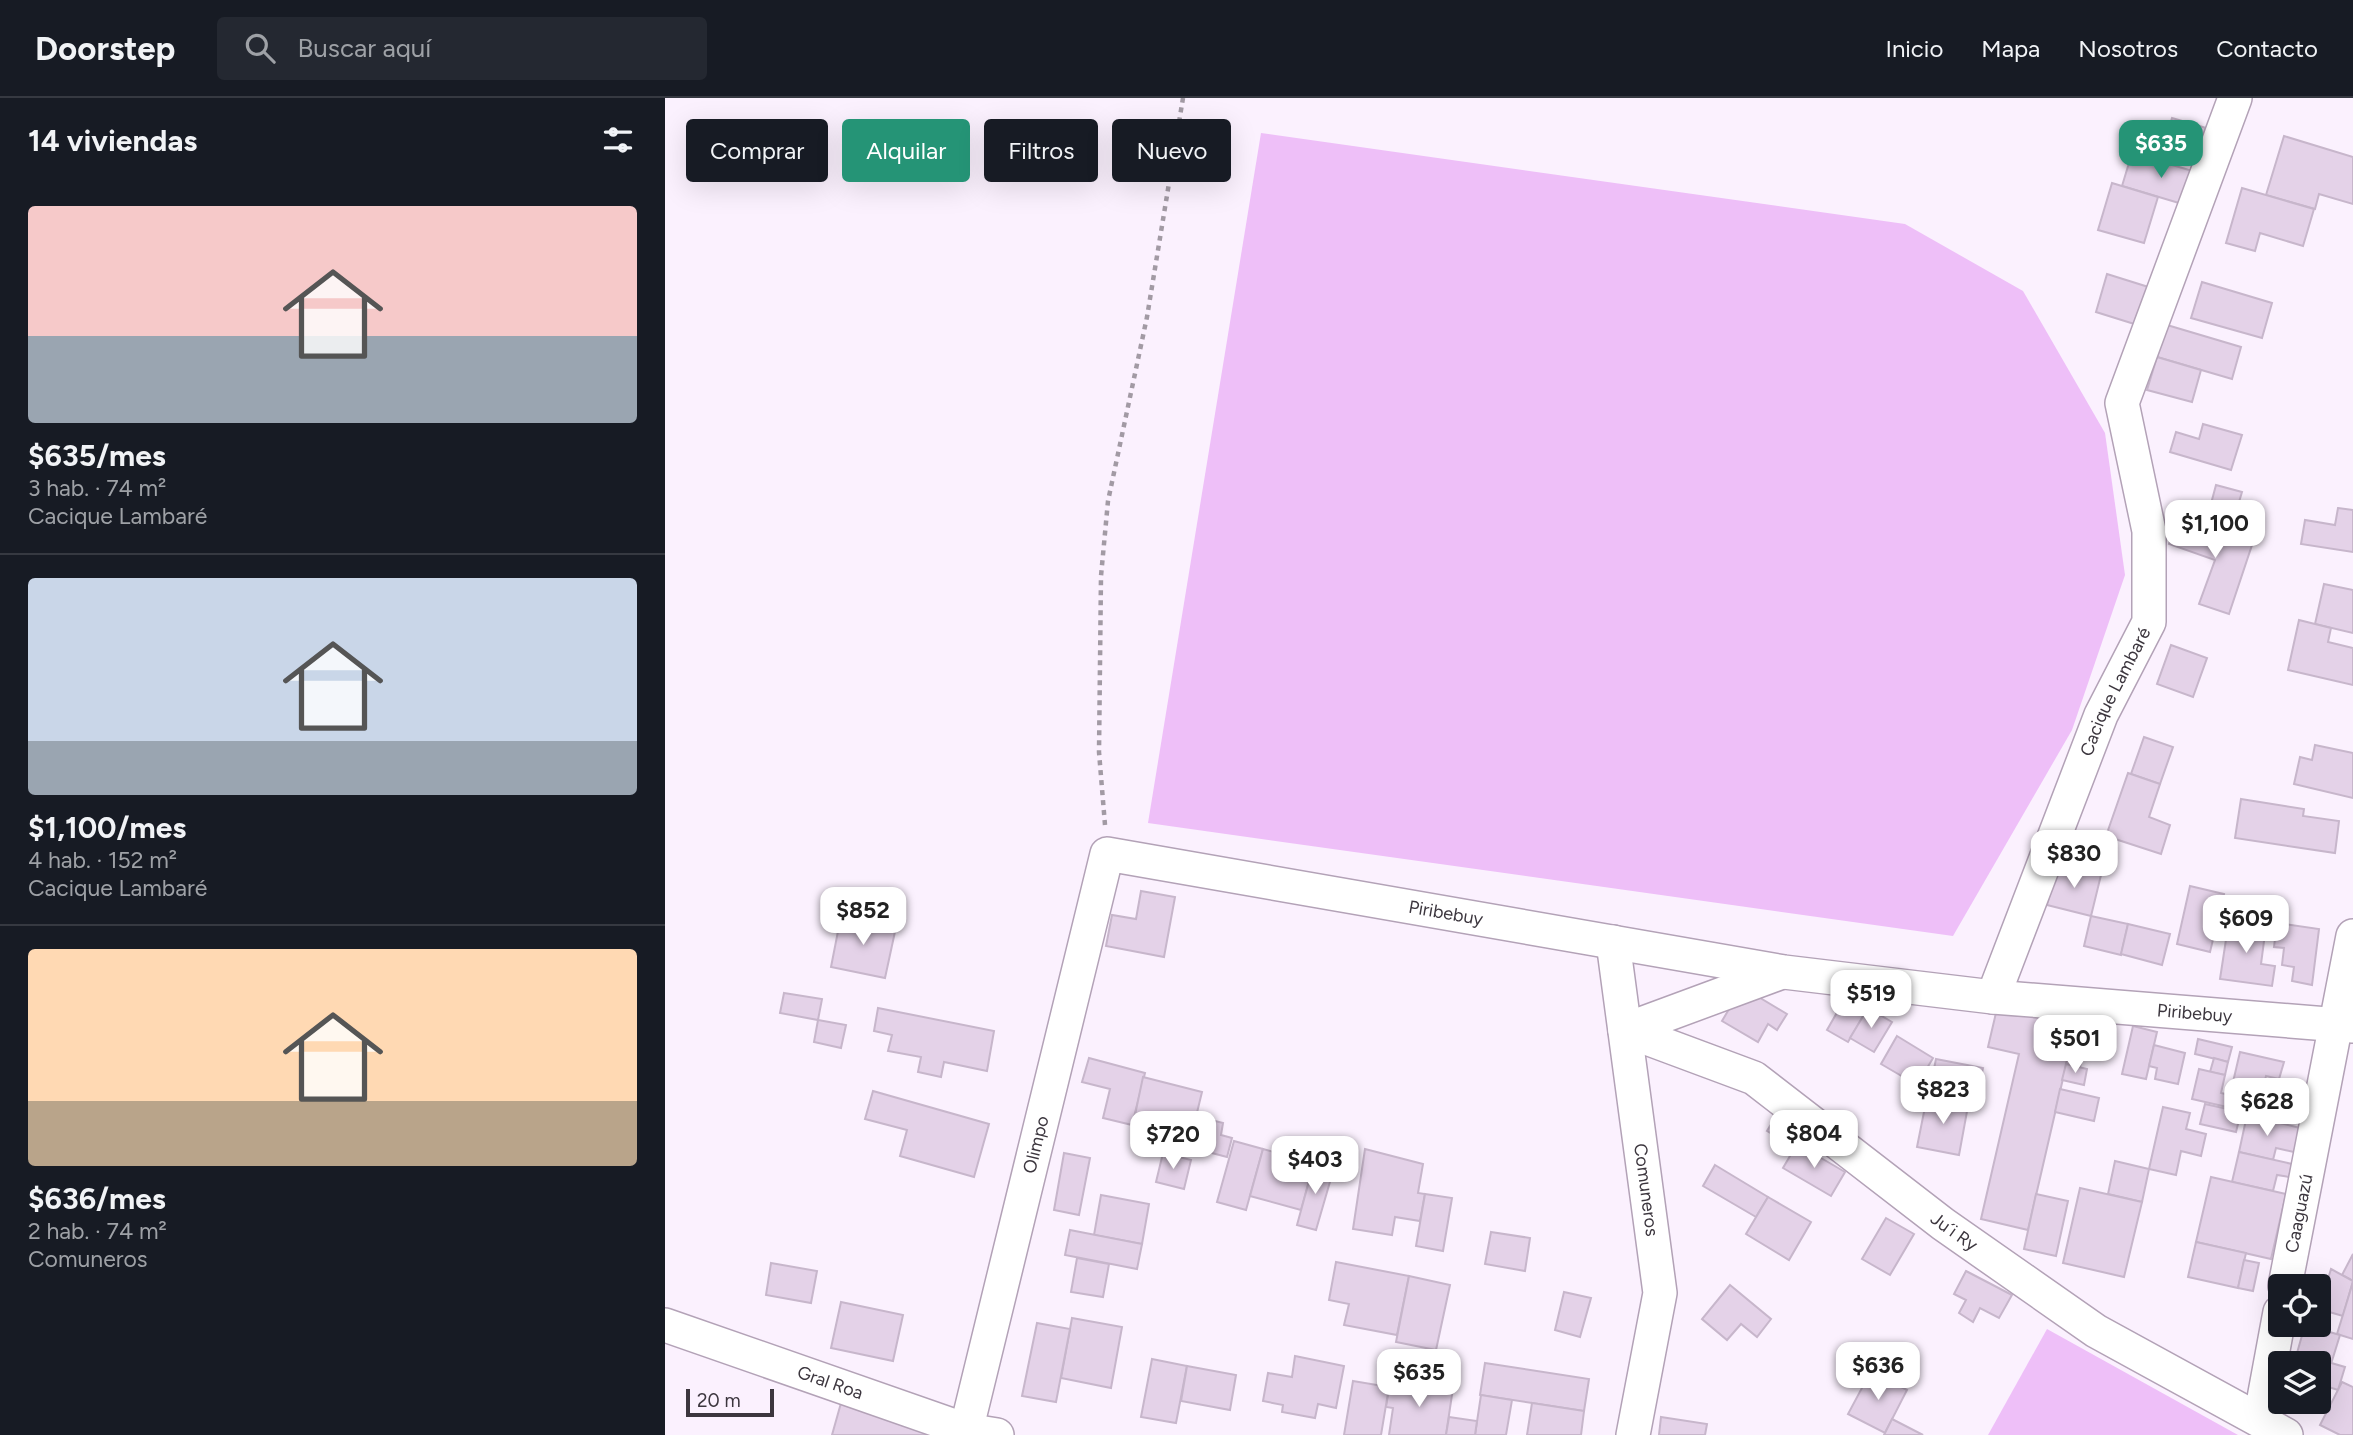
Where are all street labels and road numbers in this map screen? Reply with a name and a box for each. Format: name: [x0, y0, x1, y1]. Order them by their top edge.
street label: Cacique Lambaré: [2075, 623, 2155, 759]
street label: Piribebuy: [1407, 896, 1485, 930]
street label: Piribebuy: [2156, 999, 2234, 1027]
street label: Olimpo: [1018, 1114, 1054, 1176]
street label: Comuneros: [1629, 1142, 1663, 1238]
street label: Caaguazú: [2281, 1172, 2318, 1255]
street label: Ju´i Ry: [1926, 1207, 1982, 1256]
street label: Gral Roa: [794, 1361, 866, 1404]

